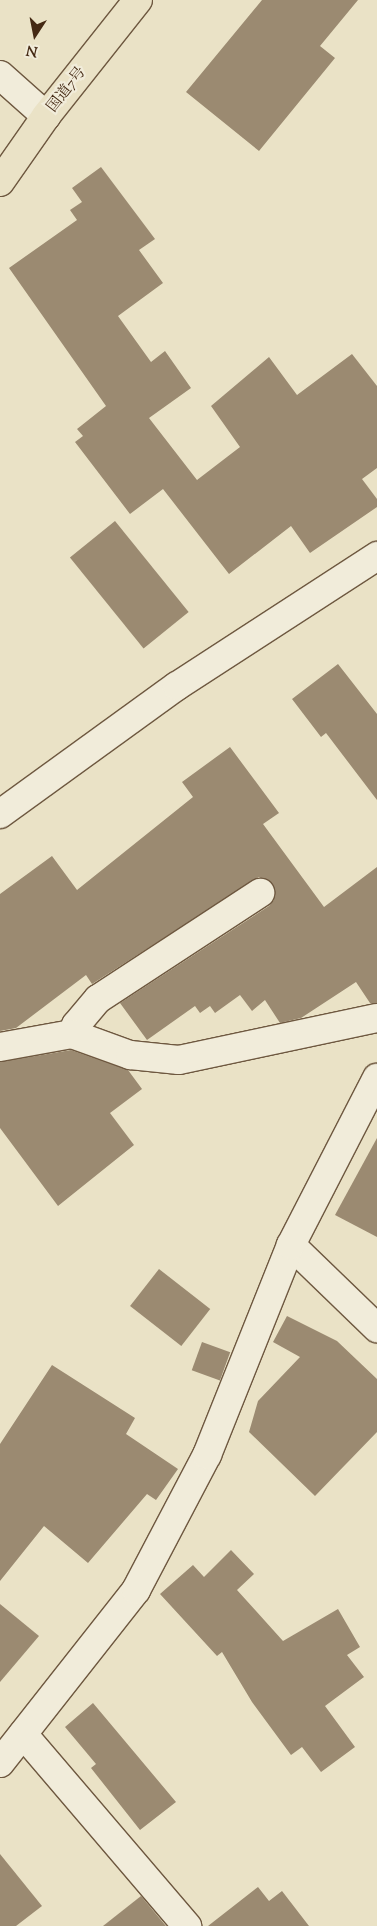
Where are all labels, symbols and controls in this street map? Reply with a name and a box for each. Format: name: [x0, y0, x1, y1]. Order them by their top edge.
north arrow: [10, 10, 60, 60]
text: N: [25, 39, 40, 61]
street label: 国道7号: [44, 64, 90, 116]

